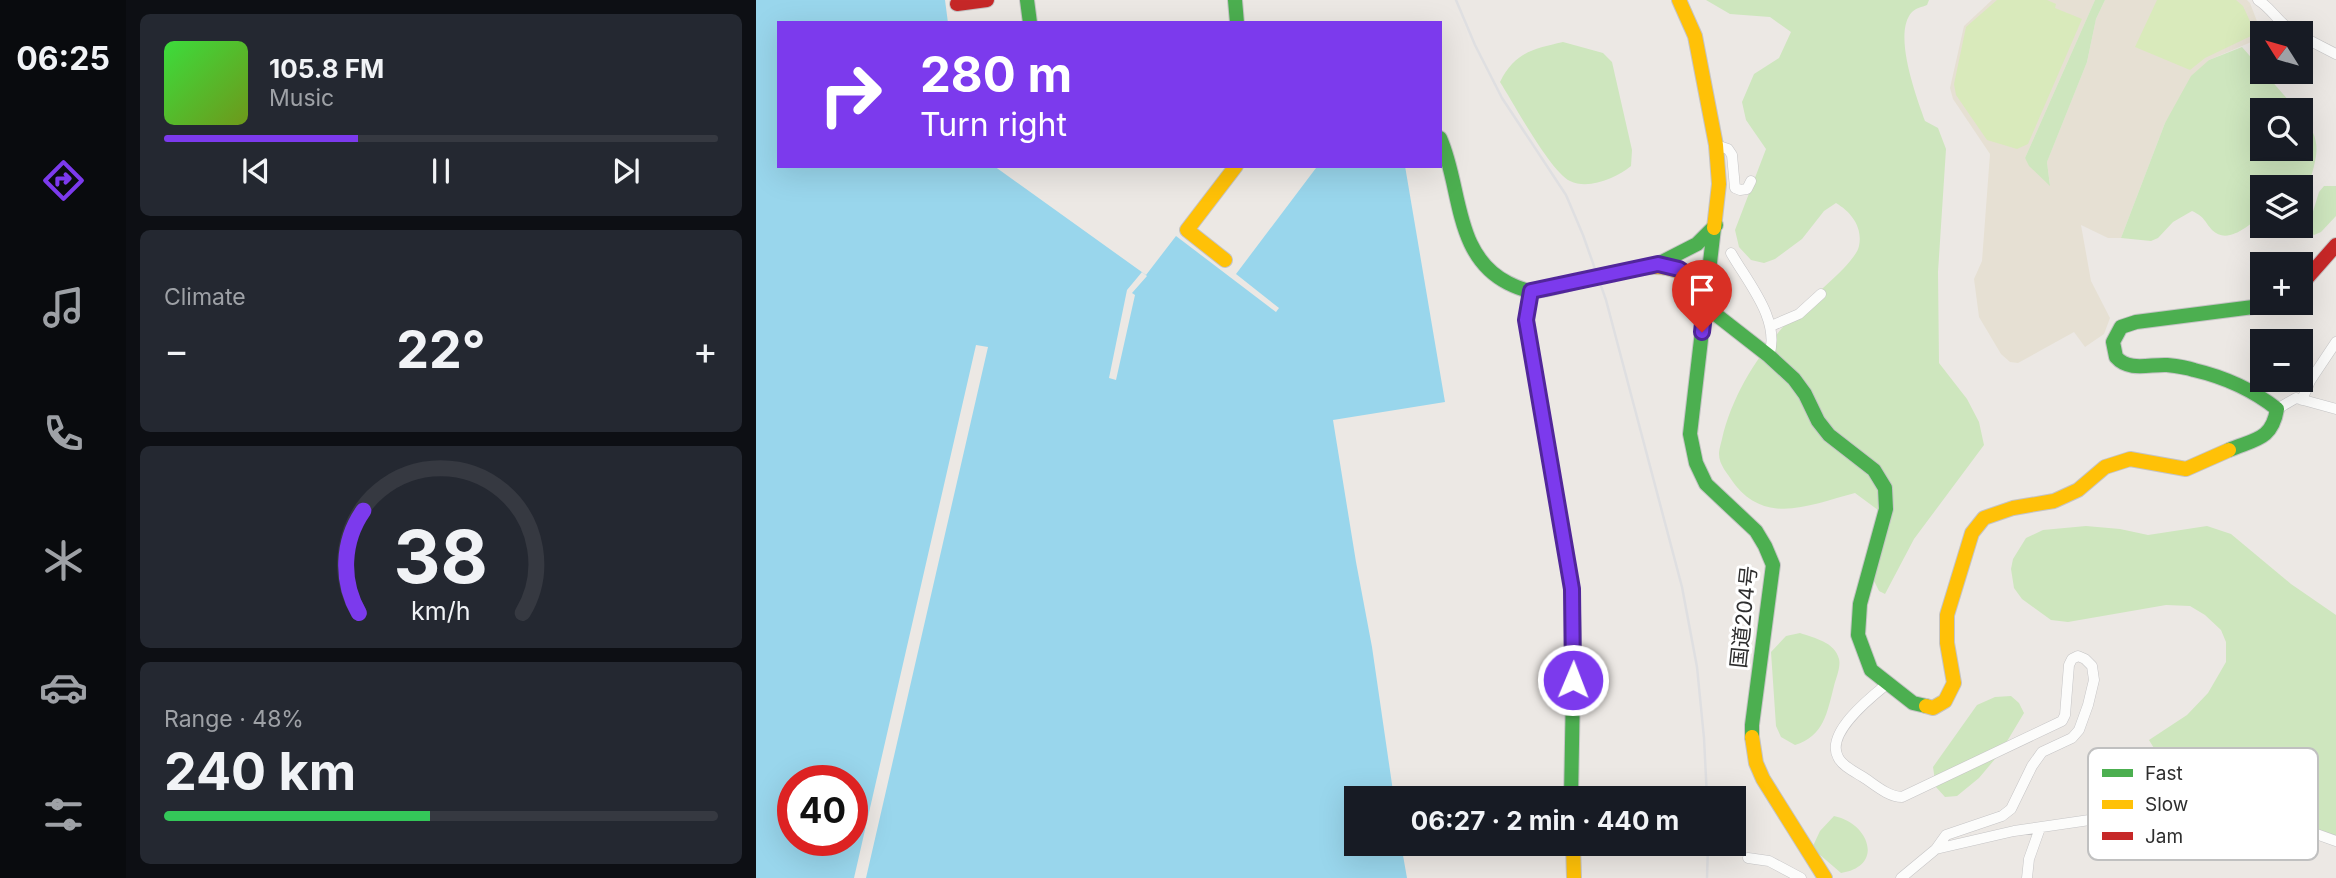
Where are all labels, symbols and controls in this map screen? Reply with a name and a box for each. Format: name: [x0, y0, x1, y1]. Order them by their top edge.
north arrow: [2250, 21, 2314, 84]
map controls: [2250, 21, 2313, 392]
text: 06:25: [16, 39, 110, 78]
text: 280 m: [920, 45, 1072, 104]
icon: right: [805, 49, 896, 140]
text: 105.8 FM: [269, 53, 384, 84]
text: Music: [269, 84, 334, 112]
button: search: [2250, 98, 2313, 161]
text: Turn right: [920, 105, 1067, 144]
icon: previous: [237, 152, 275, 190]
icon: pause: [422, 152, 460, 190]
icon: next: [607, 152, 645, 190]
icon: directions: [39, 156, 88, 205]
button: layers: [2250, 175, 2313, 238]
button: +: [2250, 252, 2313, 315]
pin: [1672, 260, 1732, 332]
icon: arrive: [1683, 271, 1721, 309]
icon: music: [39, 283, 88, 332]
text: Climate: [164, 283, 246, 311]
text: 22°: [396, 318, 486, 381]
text: −: [164, 327, 189, 373]
text: +: [693, 327, 718, 373]
button: −: [2250, 329, 2313, 392]
icon: phone: [39, 409, 88, 458]
text: 38: [394, 512, 488, 601]
icon: climate: [39, 536, 88, 585]
street label: 国道204号: [1726, 565, 1761, 669]
text: km/h: [411, 596, 471, 626]
position arrow: [1536, 643, 1610, 717]
icon: car: [39, 663, 88, 712]
text: Range · 48%: [164, 705, 304, 733]
text: 240 km: [164, 740, 356, 803]
legend: [2088, 748, 2318, 860]
text: Fast: [2145, 762, 2183, 785]
speed limit sign: 40: [777, 765, 868, 856]
icon: filters: [39, 790, 88, 839]
text: Slow: [2145, 793, 2188, 816]
text: 06:27 · 2 min · 440 m: [1411, 805, 1679, 836]
text: Jam: [2145, 825, 2183, 848]

